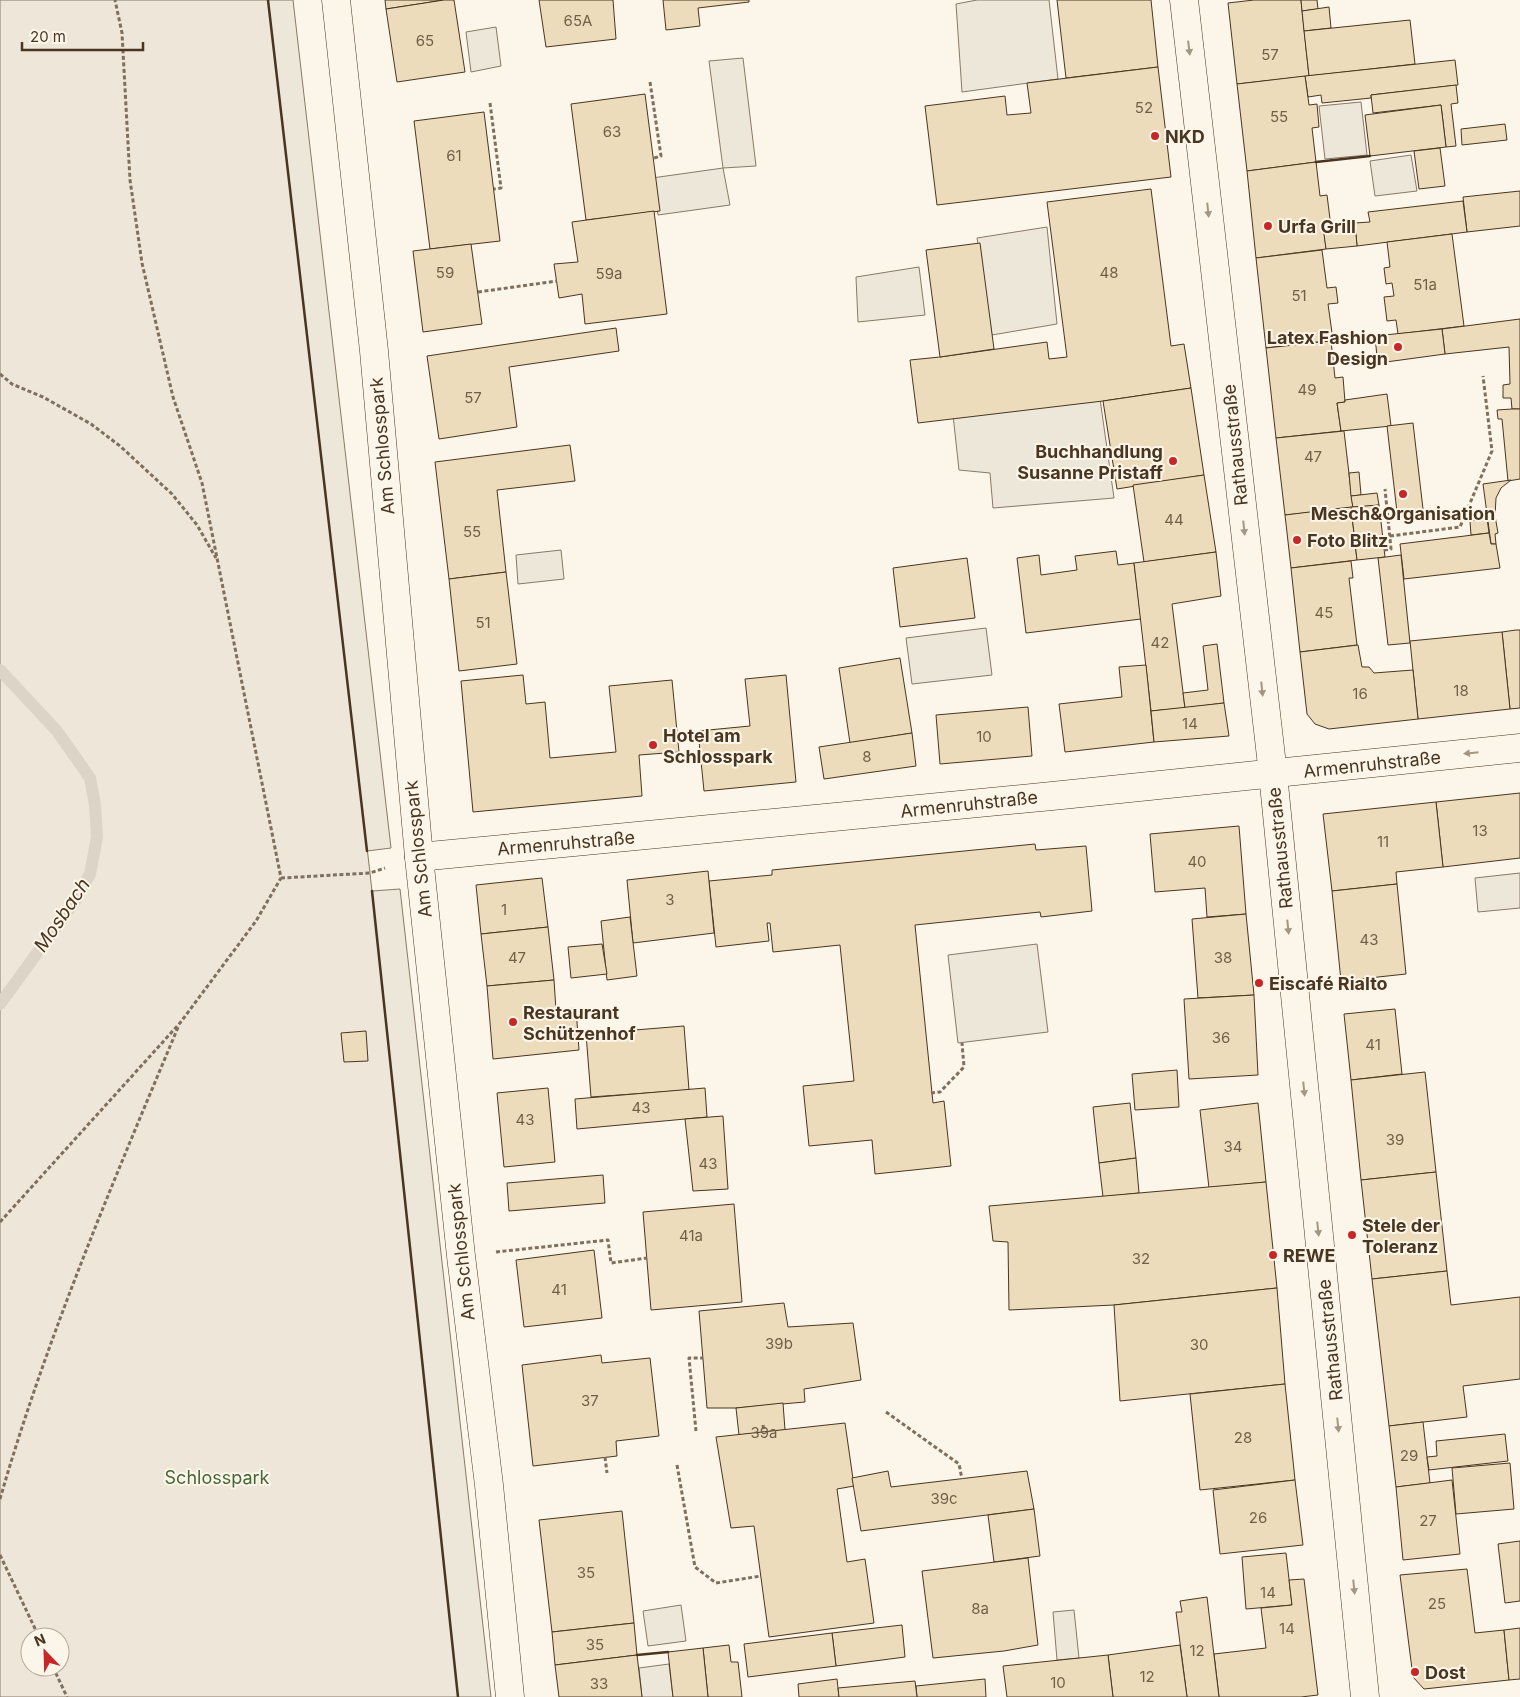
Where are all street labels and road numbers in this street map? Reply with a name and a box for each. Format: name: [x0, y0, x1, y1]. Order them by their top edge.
street label: Am Schlosspark: [366, 376, 398, 516]
street label: Rathausstraße: [1218, 383, 1252, 507]
street label: Armenruhstraße: [1302, 746, 1442, 782]
street label: Am Schlosspark: [400, 779, 436, 919]
street label: Armenruhstraße: [899, 786, 1039, 822]
street label: Rathausstraße: [1263, 786, 1297, 910]
street label: Armenruhstraße: [496, 827, 636, 859]
street label: Am Schlosspark: [443, 1182, 479, 1322]
street label: Rathausstraße: [1313, 1278, 1347, 1402]

